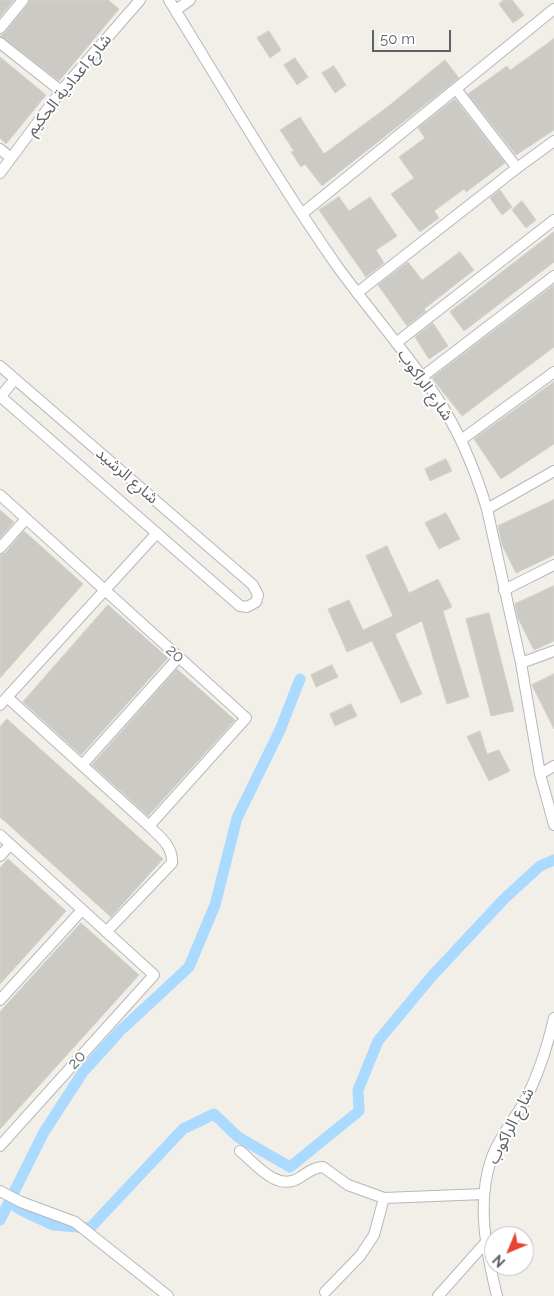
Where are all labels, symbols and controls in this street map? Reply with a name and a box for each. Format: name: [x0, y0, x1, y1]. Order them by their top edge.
scale bar: [374, 20, 453, 52]
street label: شارع اعدادية الحكيم: [22, 30, 116, 140]
text: 50 m: [380, 30, 415, 48]
street label: شارع الراكوب: [393, 345, 457, 425]
street label: شارع الرشيد: [92, 444, 162, 508]
street label: 20: [162, 641, 188, 667]
street label: 20: [64, 1047, 90, 1073]
street label: شارع الراكوب: [484, 1085, 538, 1167]
north arrow: [484, 1226, 534, 1276]
text: N: [490, 1251, 509, 1270]

